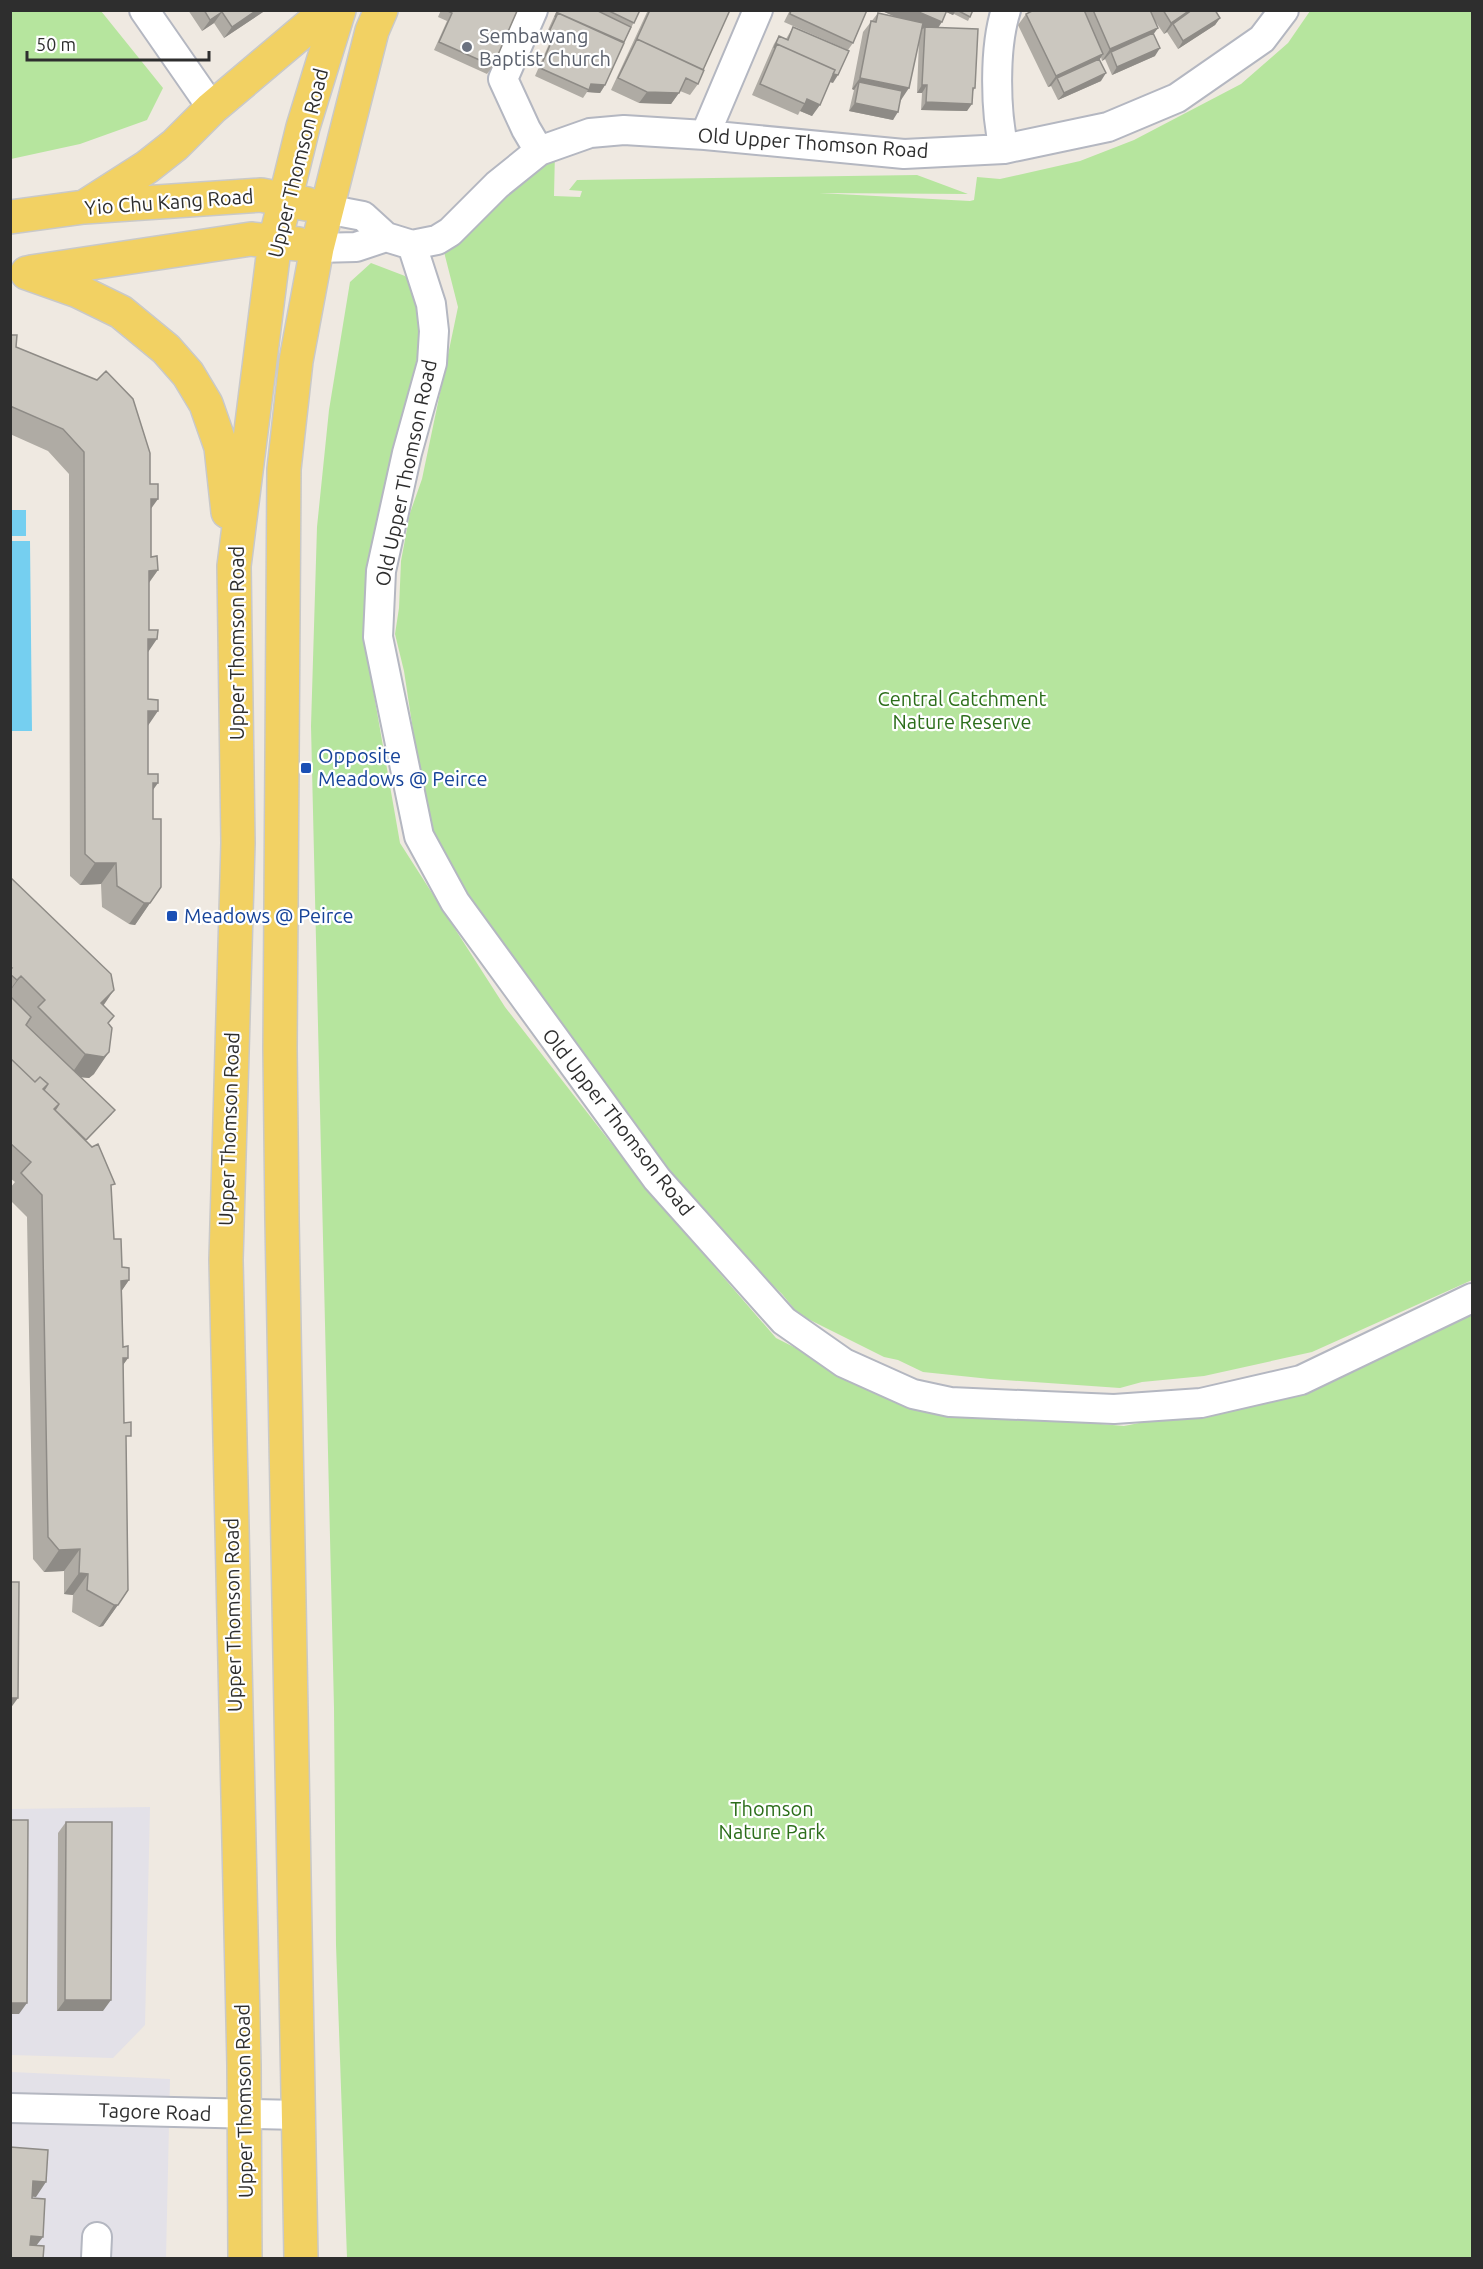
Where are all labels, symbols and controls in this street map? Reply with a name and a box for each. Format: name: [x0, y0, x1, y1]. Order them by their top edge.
scale bar: [27, 24, 208, 62]
place label: Sembawang Baptist Church: [479, 24, 611, 70]
text: 50 m: [36, 34, 76, 54]
marker: Sembawang Baptist Church: [460, 40, 474, 54]
street label: Upper Thomson Road: [263, 66, 332, 260]
street label: Old Upper Thomson Road: [697, 123, 929, 162]
street label: Yio Chu Kang Road: [84, 184, 254, 219]
street label: Old Upper Thomson Road: [370, 357, 441, 588]
street label: Upper Thomson Road: [225, 546, 248, 740]
park label: Central Catchment Nature Reserve: [878, 687, 1047, 733]
place label: Opposite Meadows @ Peirce: [318, 744, 488, 790]
marker: Opposite Meadows @ Peirce: [299, 761, 313, 775]
place label: Meadows @ Peirce: [184, 904, 354, 927]
marker: Meadows @ Peirce: [165, 909, 179, 923]
street label: Old Upper Thomson Road: [538, 1023, 699, 1220]
street label: Upper Thomson Road: [214, 1032, 243, 1226]
street label: Upper Thomson Road: [219, 1518, 246, 1712]
park label: Thomson Nature Park: [719, 1797, 825, 1843]
street label: Upper Thomson Road: [230, 2004, 257, 2198]
street label: Tagore Road: [98, 2098, 212, 2125]

